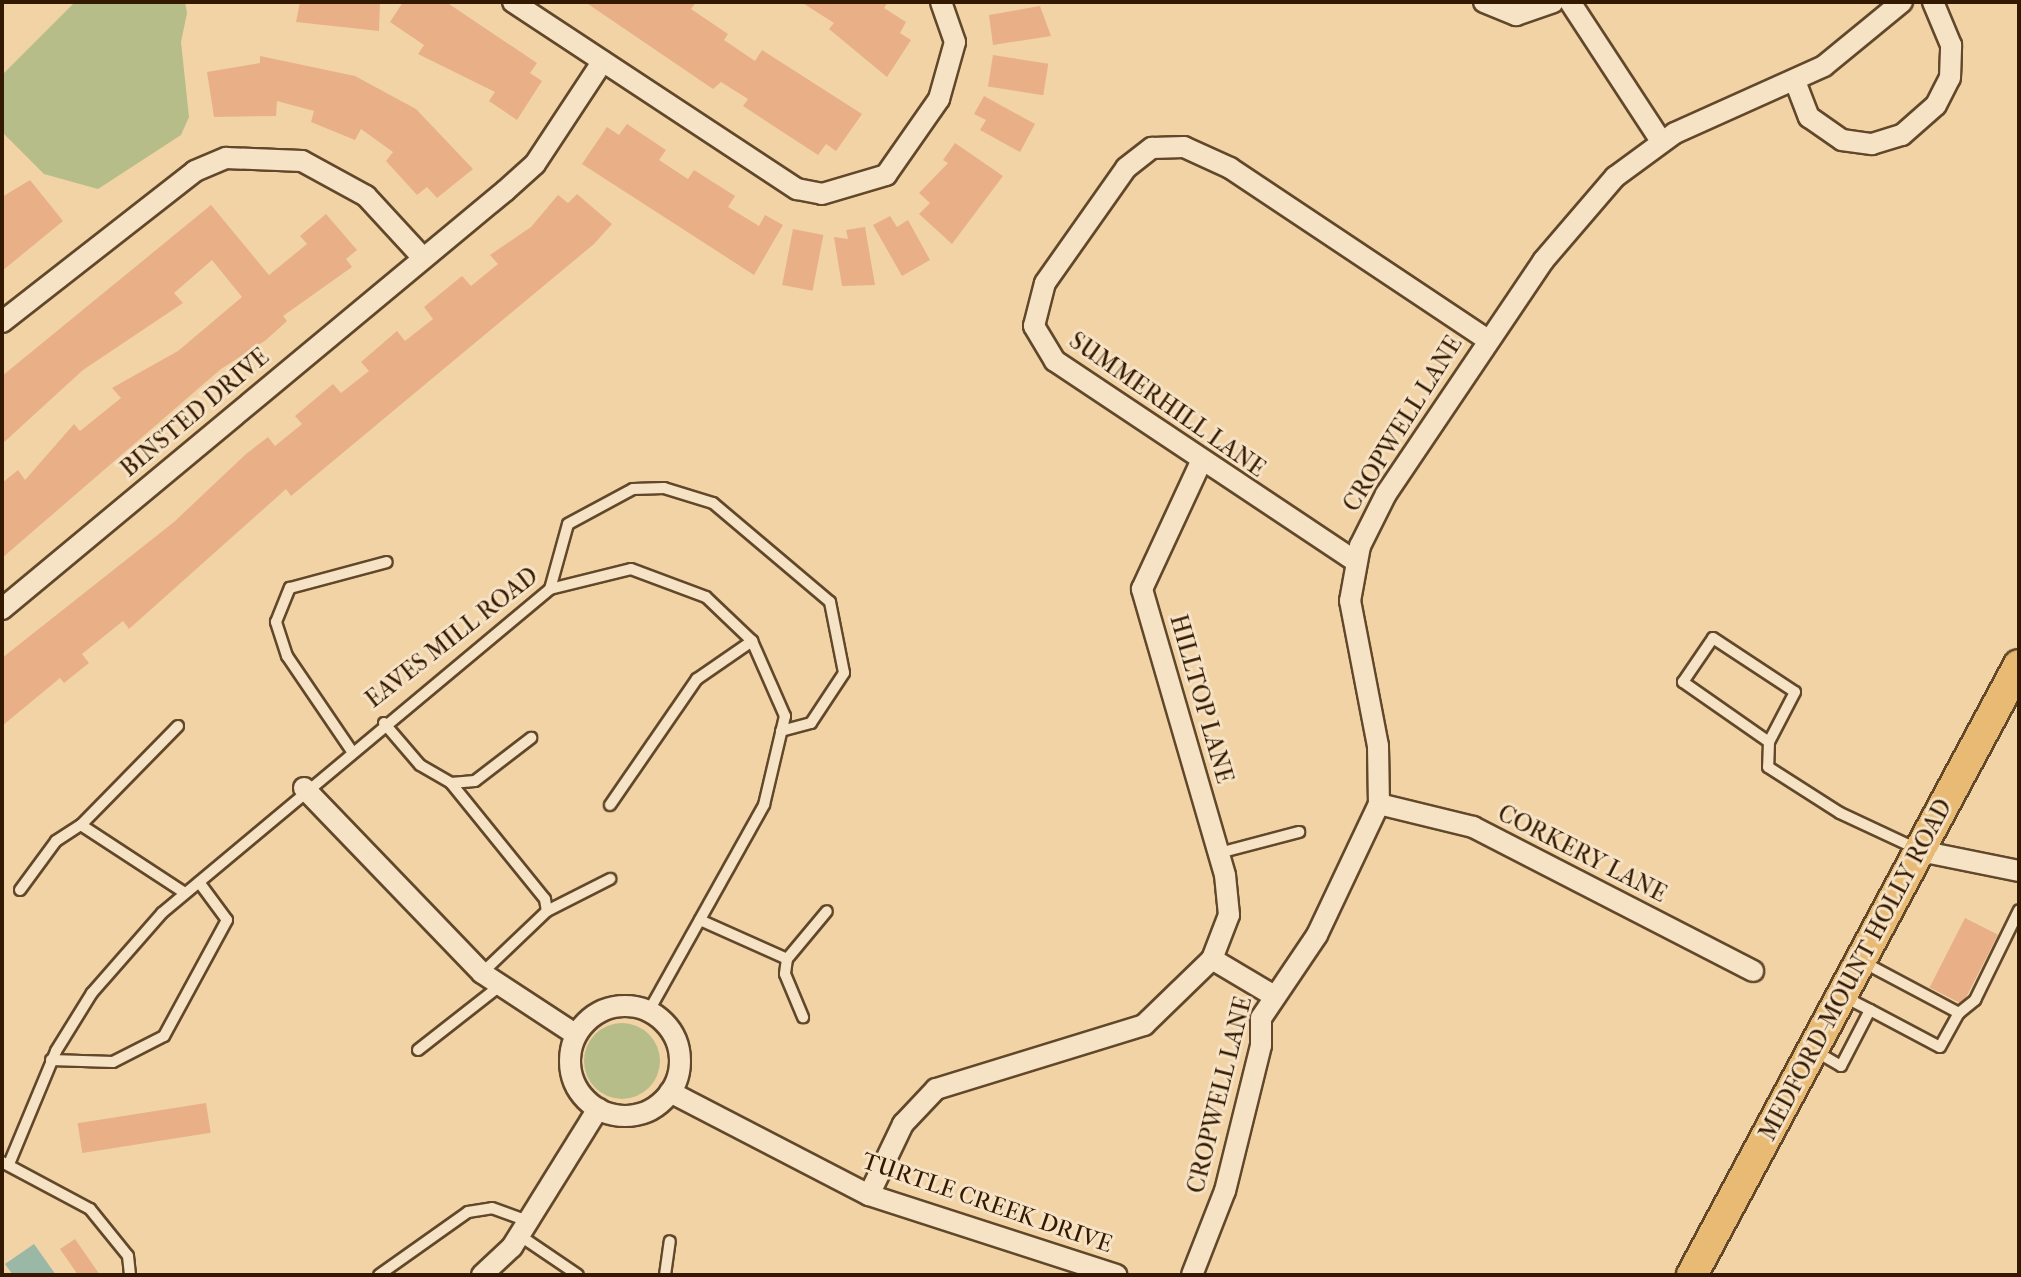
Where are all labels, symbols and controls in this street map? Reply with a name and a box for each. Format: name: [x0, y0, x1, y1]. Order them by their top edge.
street label: SUMMERHILL LANE: [1063, 326, 1271, 484]
street label: CROPWELL LANE: [1337, 331, 1469, 517]
street label: BINSTED DRIVE: [115, 343, 275, 483]
street label: EAVES MILL ROAD: [360, 562, 544, 714]
street label: HILLTOP LANE: [1163, 611, 1239, 787]
street label: MEDFORD-MOUNT HOLLY ROAD: [1753, 794, 1959, 1146]
street label: CORKERY LANE: [1493, 799, 1671, 909]
street label: CROPWELL LANE: [1182, 994, 1258, 1196]
street label: TURTLE CREEK DRIVE: [858, 1147, 1116, 1259]

